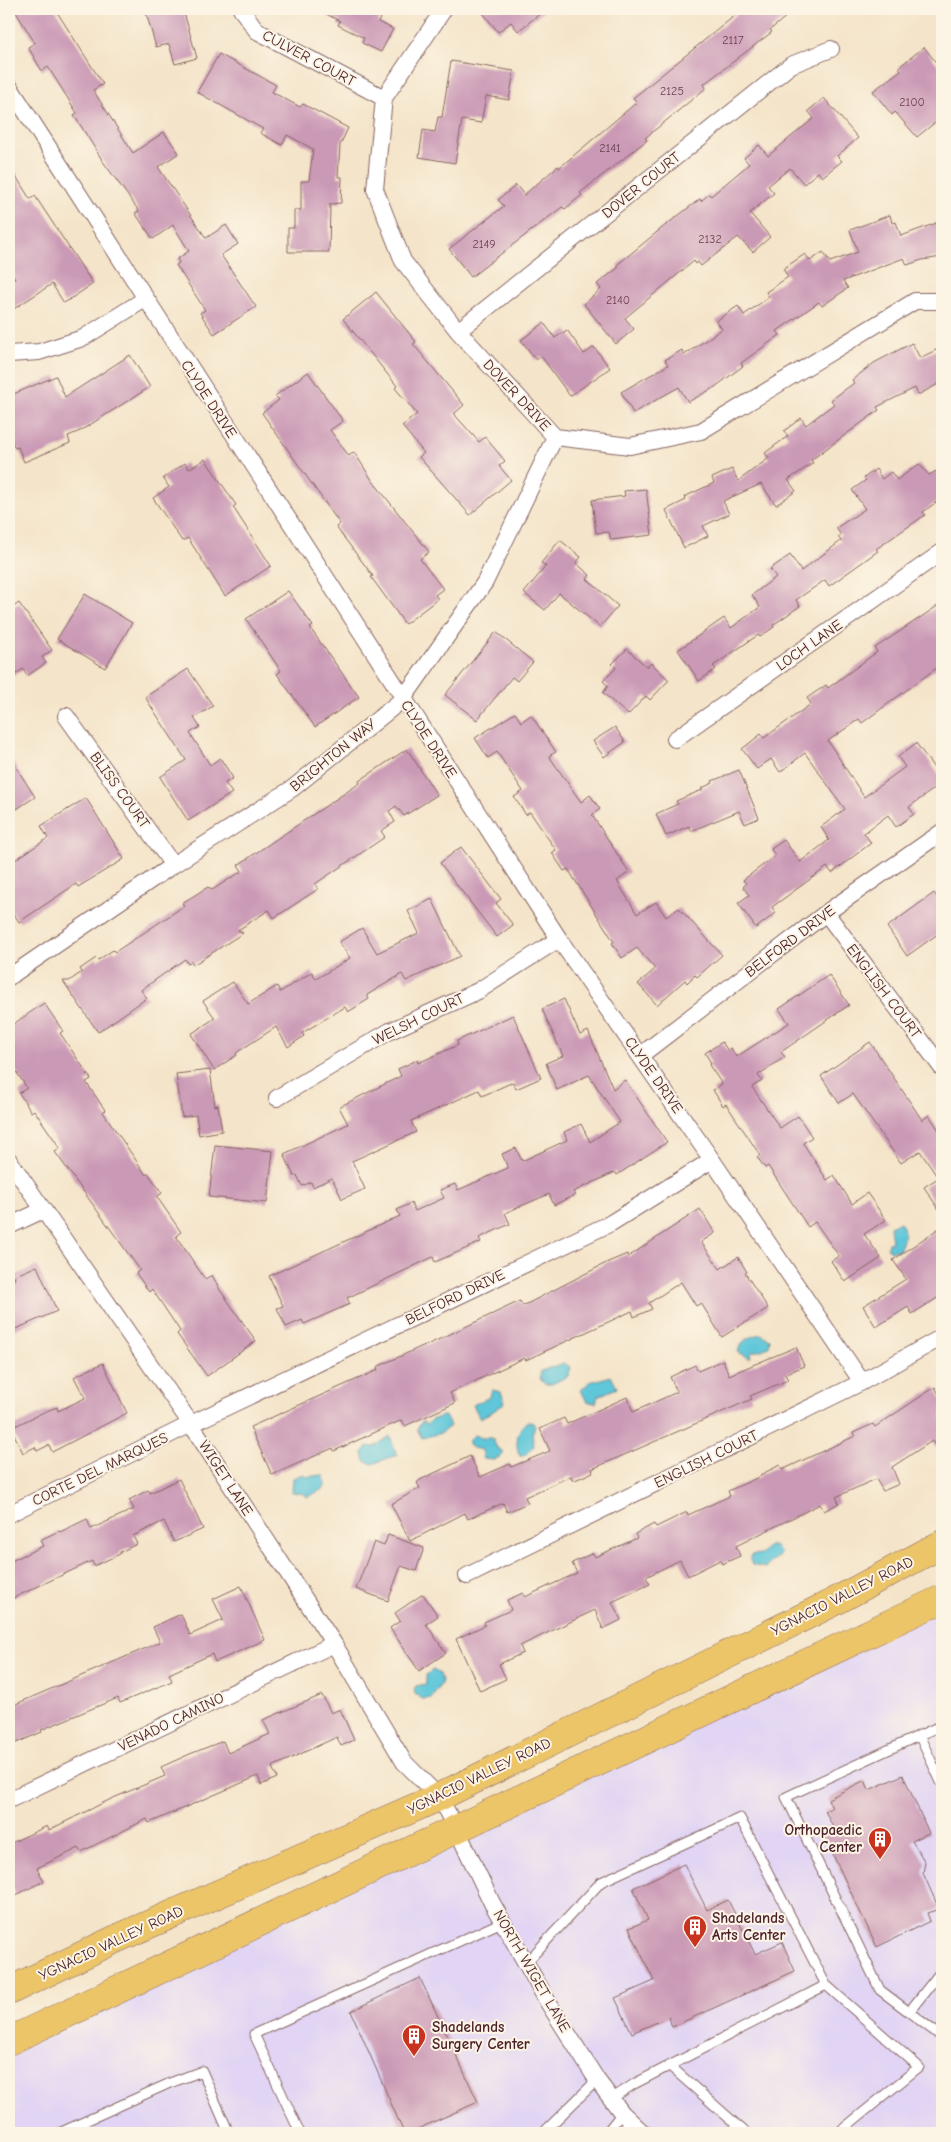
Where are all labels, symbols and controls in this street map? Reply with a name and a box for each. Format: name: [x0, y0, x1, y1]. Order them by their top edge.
street label: CULVER COURT: [259, 26, 359, 90]
house number: 2117: [722, 33, 744, 47]
house number: 2125: [660, 84, 684, 98]
house number: 2100: [899, 95, 925, 109]
house number: 2141: [599, 141, 621, 155]
street label: DOVER COURT: [598, 148, 684, 222]
house number: 2132: [698, 232, 722, 246]
house number: 2149: [472, 237, 496, 251]
house number: 2140: [606, 293, 630, 307]
street label: DOVER DRIVE: [479, 356, 555, 434]
street label: CLYDE DRIVE: [177, 357, 241, 441]
street label: LOCH LANE: [772, 616, 846, 674]
street label: CLYDE DRIVE: [397, 697, 461, 781]
street label: BRIGHTON WAY: [286, 715, 380, 795]
street label: BLISS COURT: [86, 748, 154, 832]
street label: BELFORD DRIVE: [741, 901, 839, 981]
street label: ENGLISH COURT: [843, 940, 925, 1042]
street label: WELSH COURT: [369, 989, 467, 1049]
street label: CLYDE DRIVE: [621, 1033, 687, 1117]
street label: BELFORD DRIVE: [402, 1265, 508, 1329]
street label: ENGLISH COURT: [651, 1426, 761, 1492]
street label: CORTE DEL MARQUES: [29, 1428, 171, 1510]
street label: WIGET LANE: [195, 1437, 257, 1519]
street label: YGNACIO VALLEY ROAD: [768, 1552, 916, 1640]
street label: VENADO CAMINO: [115, 1689, 227, 1755]
street label: YGNACIO VALLEY ROAD: [404, 1733, 554, 1819]
place label: Orthopaedic Center: [784, 1821, 862, 1856]
building icon: Orthopaedic Center: [867, 1826, 893, 1860]
street label: YGNACIO VALLEY ROAD: [36, 1902, 186, 1984]
street label: NORTH WIGET LANE: [490, 1907, 574, 2035]
place label: Shadelands Arts Center: [712, 1909, 785, 1944]
building icon: Shadelands Arts Center: [682, 1914, 708, 1948]
place label: Shadelands Surgery Center: [432, 2018, 530, 2053]
building icon: Shadelands Surgery Center: [401, 2023, 427, 2057]

